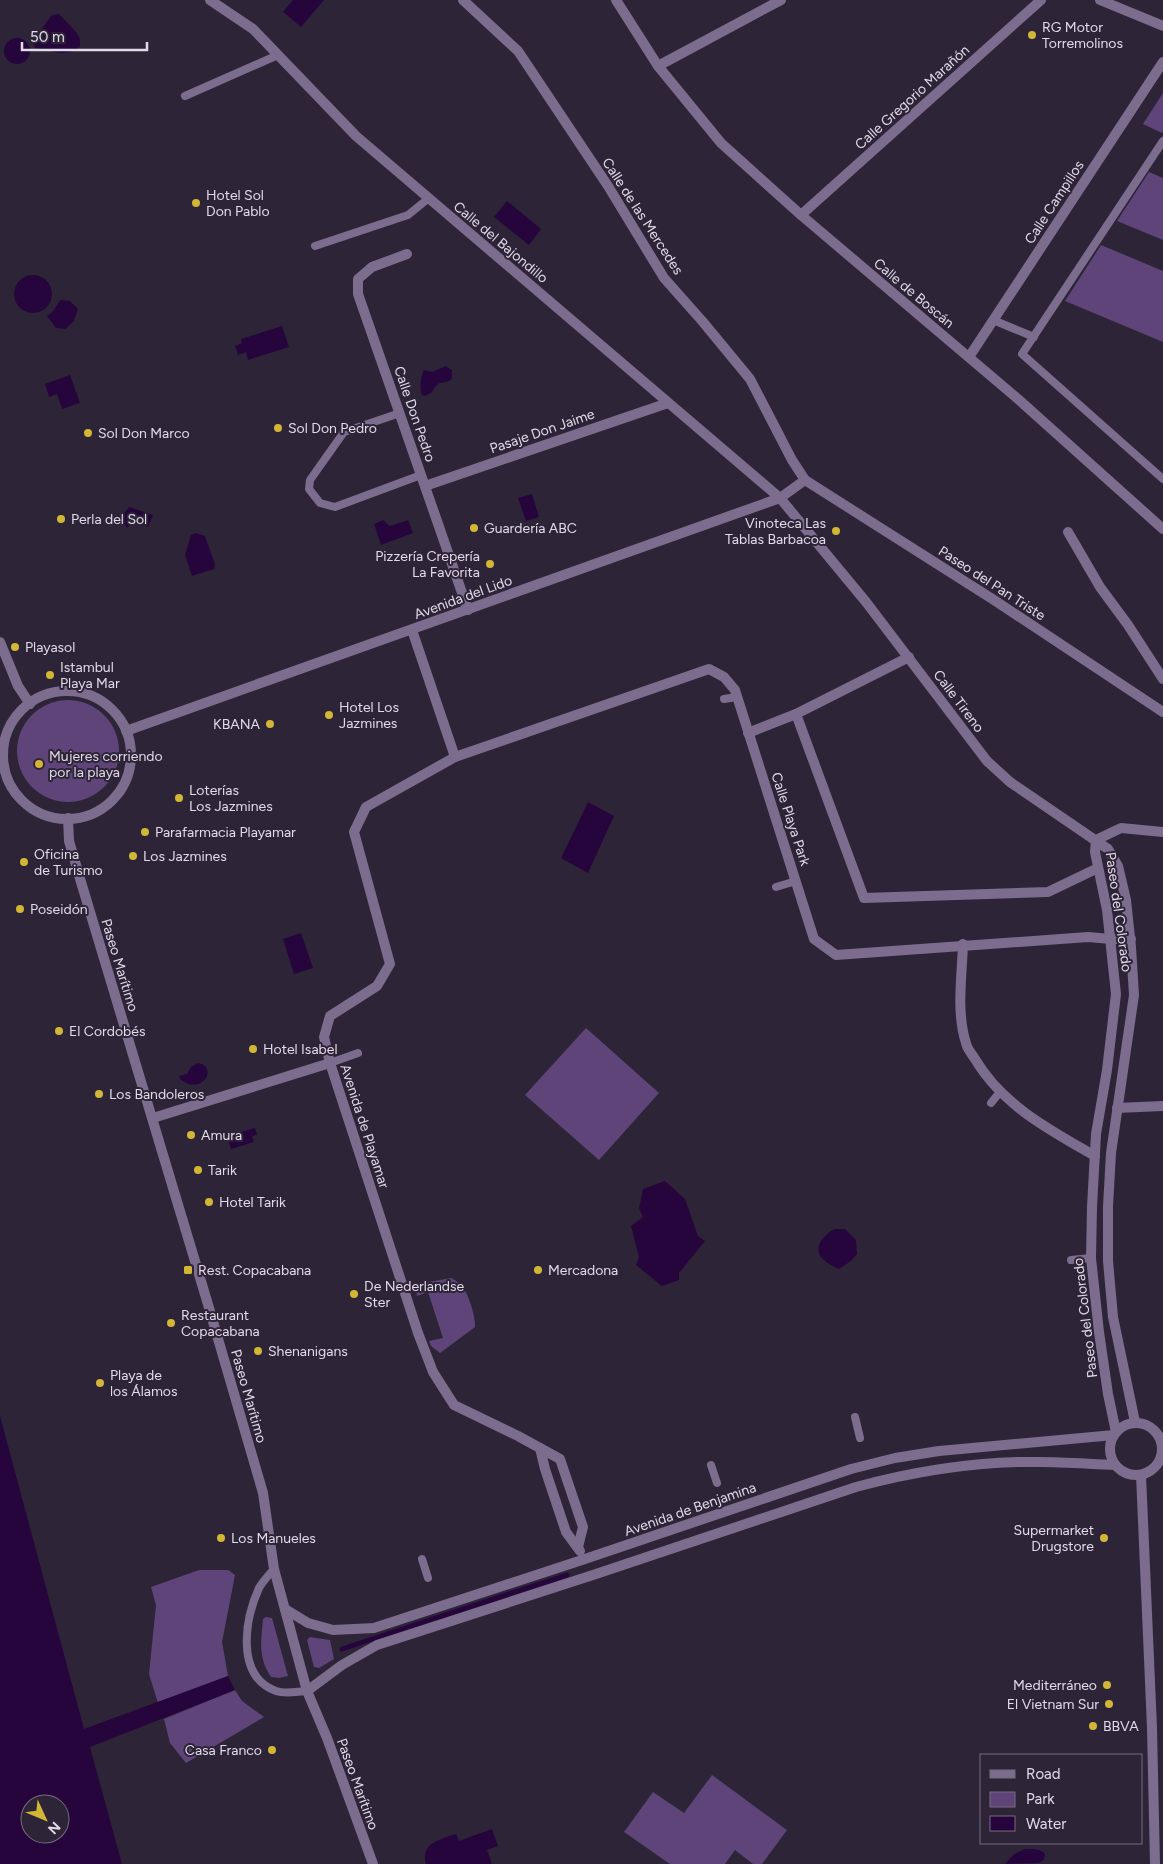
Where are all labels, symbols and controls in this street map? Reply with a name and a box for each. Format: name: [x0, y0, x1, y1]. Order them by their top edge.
place label: RG Motor Torremolinos: [1042, 19, 1123, 52]
scale bar: [22, 20, 148, 52]
text: 50 m: [30, 28, 65, 46]
marker: RG Motor Torremolinos: [1026, 29, 1038, 41]
street label: Calle Gregorio Marañón: [852, 41, 973, 153]
street label: Calle de las Mercedes: [598, 155, 687, 278]
street label: Calle Campillos: [1021, 157, 1088, 247]
place label: Hotel Sol Don Pablo: [206, 187, 270, 220]
marker: Hotel Sol Don Pablo: [190, 197, 202, 209]
street label: Calle del Bajondillo: [450, 198, 551, 287]
street label: Calle de Boscán: [870, 255, 957, 332]
street label: Calle Don Pedro: [390, 364, 439, 464]
street label: Pasaje Don Jaime: [487, 405, 597, 457]
place label: Sol Don Pedro: [288, 420, 377, 437]
marker: Sol Don Pedro: [272, 422, 284, 434]
place label: Sol Don Marco: [98, 425, 190, 442]
marker: Sol Don Marco: [82, 427, 94, 439]
place label: Perla del Sol: [71, 511, 147, 528]
marker: Perla del Sol: [55, 513, 67, 525]
place label: Vinoteca Las Tablas Barbacoa: [725, 515, 826, 548]
place label: Guardería ABC: [484, 520, 577, 537]
marker: Guardería ABC: [468, 522, 480, 534]
marker: Vinoteca Las Tablas Barbacoa: [830, 525, 842, 537]
street label: Paseo del Pan Triste: [935, 542, 1049, 625]
place label: Pizzería Crepería La Favorita: [375, 548, 480, 581]
marker: Pizzería Crepería La Favorita: [484, 558, 496, 570]
street label: Avenida del Lido: [412, 572, 515, 623]
place label: Playasol: [25, 639, 75, 656]
marker: Playasol: [9, 641, 21, 653]
place label: Istambul Playa Mar: [60, 659, 120, 692]
street label: Calle Tireno: [930, 667, 988, 736]
marker: Istambul Playa Mar: [44, 669, 56, 681]
place label: Hotel Los Jazmines: [339, 699, 399, 732]
marker: Hotel Los Jazmines: [323, 709, 335, 721]
place label: KBANA: [213, 716, 261, 733]
marker: KBANA: [264, 718, 276, 730]
place label: Mujeres corriendo por la playa: [49, 748, 163, 781]
marker: Mujeres corriendo por la playa: [33, 758, 45, 770]
street label: Calle Playa Park: [767, 770, 814, 868]
place label: Loterías Los Jazmines: [189, 782, 273, 815]
marker: Loterías Los Jazmines: [173, 792, 185, 804]
place label: Parafarmacia Playamar: [155, 824, 296, 841]
marker: Parafarmacia Playamar: [139, 826, 151, 838]
place label: Oficina de Turismo: [34, 846, 103, 879]
place label: Los Jazmines: [143, 848, 227, 865]
marker: Los Jazmines: [127, 850, 139, 862]
street label: Paseo del Colorado: [1102, 851, 1135, 973]
marker: Oficina de Turismo: [18, 856, 30, 868]
place label: Poseidón: [30, 901, 88, 918]
marker: Poseidón: [14, 903, 26, 915]
street label: Paseo Marítimo: [97, 917, 142, 1014]
place label: El Cordobés: [69, 1023, 145, 1040]
marker: El Cordobés: [53, 1025, 65, 1037]
place label: Hotel Isabel: [263, 1041, 337, 1058]
marker: Hotel Isabel: [247, 1043, 259, 1055]
street label: Avenida de Playamar: [336, 1062, 393, 1191]
place label: Los Bandoleros: [109, 1086, 204, 1103]
marker: Los Bandoleros: [93, 1088, 105, 1100]
place label: Amura: [201, 1127, 242, 1144]
marker: Amura: [185, 1129, 197, 1141]
place label: Tarik: [208, 1162, 237, 1179]
marker: Tarik: [192, 1164, 204, 1176]
place label: Hotel Tarik: [219, 1194, 286, 1211]
marker: Hotel Tarik: [203, 1196, 215, 1208]
street label: Paseo del Colorado: [1070, 1257, 1101, 1379]
place label: Rest. Copacabana: [198, 1262, 311, 1279]
place label: Mercadona: [548, 1262, 618, 1279]
marker: Rest. Copacabana: [182, 1264, 194, 1276]
marker: Mercadona: [532, 1264, 544, 1276]
place label: De Nederlandse Ster: [364, 1278, 465, 1311]
marker: De Nederlandse Ster: [348, 1288, 360, 1300]
place label: Restaurant Copacabana: [181, 1307, 260, 1340]
marker: Restaurant Copacabana: [165, 1317, 177, 1329]
place label: Shenanigans: [268, 1343, 348, 1360]
marker: Shenanigans: [252, 1345, 264, 1357]
street label: Paseo Marítimo: [227, 1347, 270, 1445]
place label: Playa de los Álamos: [110, 1367, 177, 1400]
marker: Playa de los Álamos: [94, 1377, 106, 1389]
street label: Avenida de Benjamina: [622, 1479, 758, 1540]
place label: Supermarket Drugstore: [1014, 1522, 1094, 1555]
place label: Los Manueles: [231, 1530, 316, 1547]
marker: Los Manueles: [215, 1532, 227, 1544]
marker: Supermarket Drugstore: [1098, 1532, 1110, 1544]
place label: Mediterráneo: [1013, 1677, 1097, 1694]
marker: Mediterráneo: [1101, 1679, 1113, 1691]
place label: El Vietnam Sur: [1007, 1696, 1099, 1713]
marker: El Vietnam Sur: [1103, 1698, 1115, 1710]
place label: BBVA: [1103, 1718, 1139, 1735]
marker: BBVA: [1087, 1720, 1099, 1732]
street label: Paseo Marítimo: [333, 1736, 382, 1832]
place label: Casa Franco: [185, 1742, 262, 1759]
marker: Casa Franco: [266, 1744, 278, 1756]
legend: [980, 1754, 1143, 1844]
text: Road: [1026, 1765, 1061, 1783]
text: Park: [1026, 1790, 1055, 1808]
north arrow: [20, 1794, 70, 1844]
text: Water: [1026, 1815, 1066, 1833]
text: N: [44, 1818, 64, 1837]

